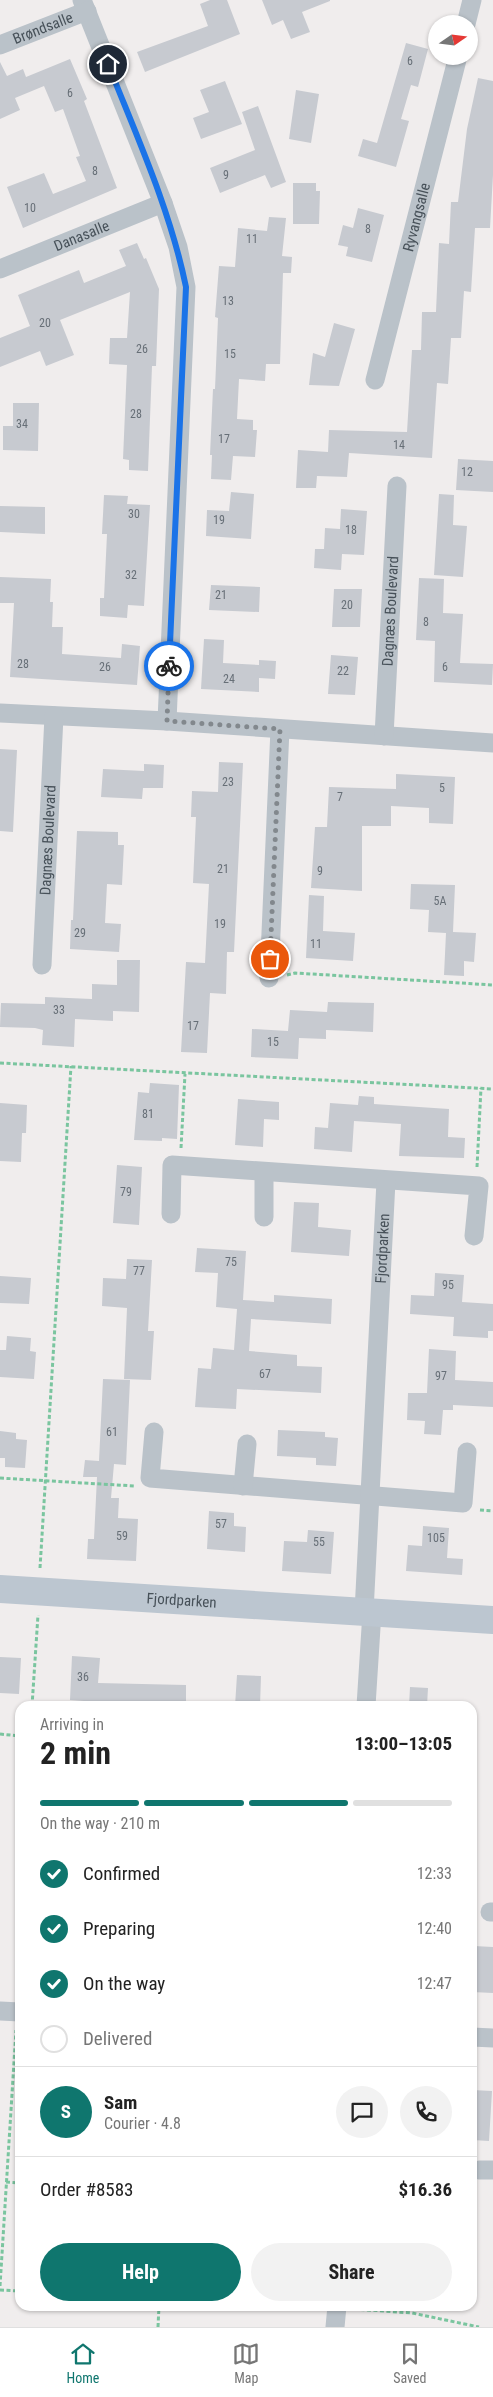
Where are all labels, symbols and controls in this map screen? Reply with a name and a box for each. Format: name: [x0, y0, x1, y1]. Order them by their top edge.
street label: Brøndsalle: [10, 8, 75, 48]
north arrow: [428, 15, 478, 65]
map controls: [428, 15, 478, 65]
pin: [87, 43, 129, 85]
icon: home: [94, 50, 122, 78]
house number: 6: [407, 54, 413, 68]
house number: 6: [67, 86, 73, 100]
house number: 8: [92, 164, 98, 178]
house number: 9: [223, 168, 229, 182]
street label: Ryvangsalle: [399, 181, 434, 254]
house number: 10: [24, 201, 36, 215]
street label: Danasalle: [51, 217, 112, 255]
house number: 8: [365, 222, 371, 236]
house number: 11: [246, 232, 258, 246]
house number: 13: [222, 294, 234, 308]
house number: 20: [39, 316, 51, 330]
house number: 26: [136, 342, 148, 356]
house number: 15: [224, 347, 236, 361]
house number: 28: [130, 407, 142, 421]
house number: 34: [16, 417, 28, 431]
house number: 17: [218, 432, 230, 446]
house number: 14: [393, 438, 405, 452]
house number: 12: [461, 465, 473, 479]
house number: 30: [128, 507, 140, 521]
house number: 19: [213, 513, 225, 527]
house number: 18: [345, 523, 357, 537]
street label: Dagnæs Boulevard: [379, 556, 402, 667]
house number: 32: [125, 568, 137, 582]
house number: 21: [215, 588, 227, 602]
house number: 20: [341, 598, 353, 612]
house number: 8: [423, 615, 429, 629]
courier: [144, 641, 194, 691]
icon: bike: [155, 652, 183, 680]
house number: 28: [17, 657, 29, 671]
house number: 26: [99, 660, 111, 674]
house number: 6: [442, 660, 448, 674]
house number: 22: [337, 664, 349, 678]
house number: 24: [223, 672, 235, 686]
house number: 23: [222, 775, 234, 789]
house number: 5: [439, 781, 445, 795]
street label: Dagnæs Boulevard: [36, 785, 60, 896]
house number: 7: [337, 790, 343, 804]
house number: 21: [217, 862, 229, 876]
house number: 9: [317, 864, 323, 878]
house number: 5A: [434, 894, 447, 908]
house number: 19: [214, 917, 226, 931]
house number: 29: [74, 926, 86, 940]
house number: 11: [310, 937, 322, 951]
pin: [249, 938, 291, 980]
icon: bag: [256, 945, 284, 973]
house number: 33: [53, 1003, 65, 1017]
house number: 17: [187, 1019, 199, 1033]
house number: 15: [267, 1035, 279, 1049]
house number: 81: [142, 1107, 154, 1121]
house number: 79: [120, 1185, 132, 1199]
street label: Fjordparken: [372, 1213, 393, 1284]
house number: 75: [225, 1255, 237, 1269]
house number: 77: [133, 1264, 145, 1278]
house number: 95: [442, 1278, 454, 1292]
house number: 67: [259, 1367, 271, 1381]
house number: 97: [435, 1369, 447, 1383]
house number: 61: [106, 1425, 118, 1439]
house number: 57: [215, 1517, 227, 1531]
house number: 59: [116, 1529, 128, 1543]
house number: 105: [427, 1531, 445, 1545]
house number: 55: [313, 1535, 325, 1549]
street label: Fjordparken: [146, 1589, 217, 1612]
house number: 36: [77, 1670, 89, 1684]
text: Arriving in: [40, 1715, 104, 1734]
text: 13:00–13:05: [354, 1732, 452, 1755]
text: 2 min: [40, 1734, 111, 1772]
text: On the way · 210 m: [40, 1814, 160, 1833]
icon: check: [40, 1860, 68, 1888]
text: Confirmed: [83, 1862, 160, 1885]
text: 12:33: [417, 1864, 452, 1883]
icon: check: [40, 1915, 68, 1943]
text: Preparing: [83, 1917, 155, 1940]
text: 12:40: [417, 1919, 452, 1938]
icon: check: [40, 1970, 68, 1998]
text: On the way: [83, 1972, 165, 1995]
text: 12:47: [417, 1974, 452, 1993]
text: Delivered: [83, 2027, 152, 2050]
button: chat: [336, 2086, 388, 2138]
button: phone: [400, 2086, 452, 2138]
text: Sam: [104, 2091, 137, 2114]
text: S: [61, 2100, 71, 2123]
text: Courier · 4.8: [104, 2114, 181, 2133]
text: Order #8583: [40, 2178, 133, 2201]
text: $16.36: [398, 2178, 452, 2201]
button: Help: [40, 2243, 241, 2301]
button: Share: [251, 2243, 452, 2301]
tab: Home: [66, 2340, 99, 2386]
tab: Map: [232, 2340, 260, 2386]
tab: Saved: [393, 2340, 427, 2386]

